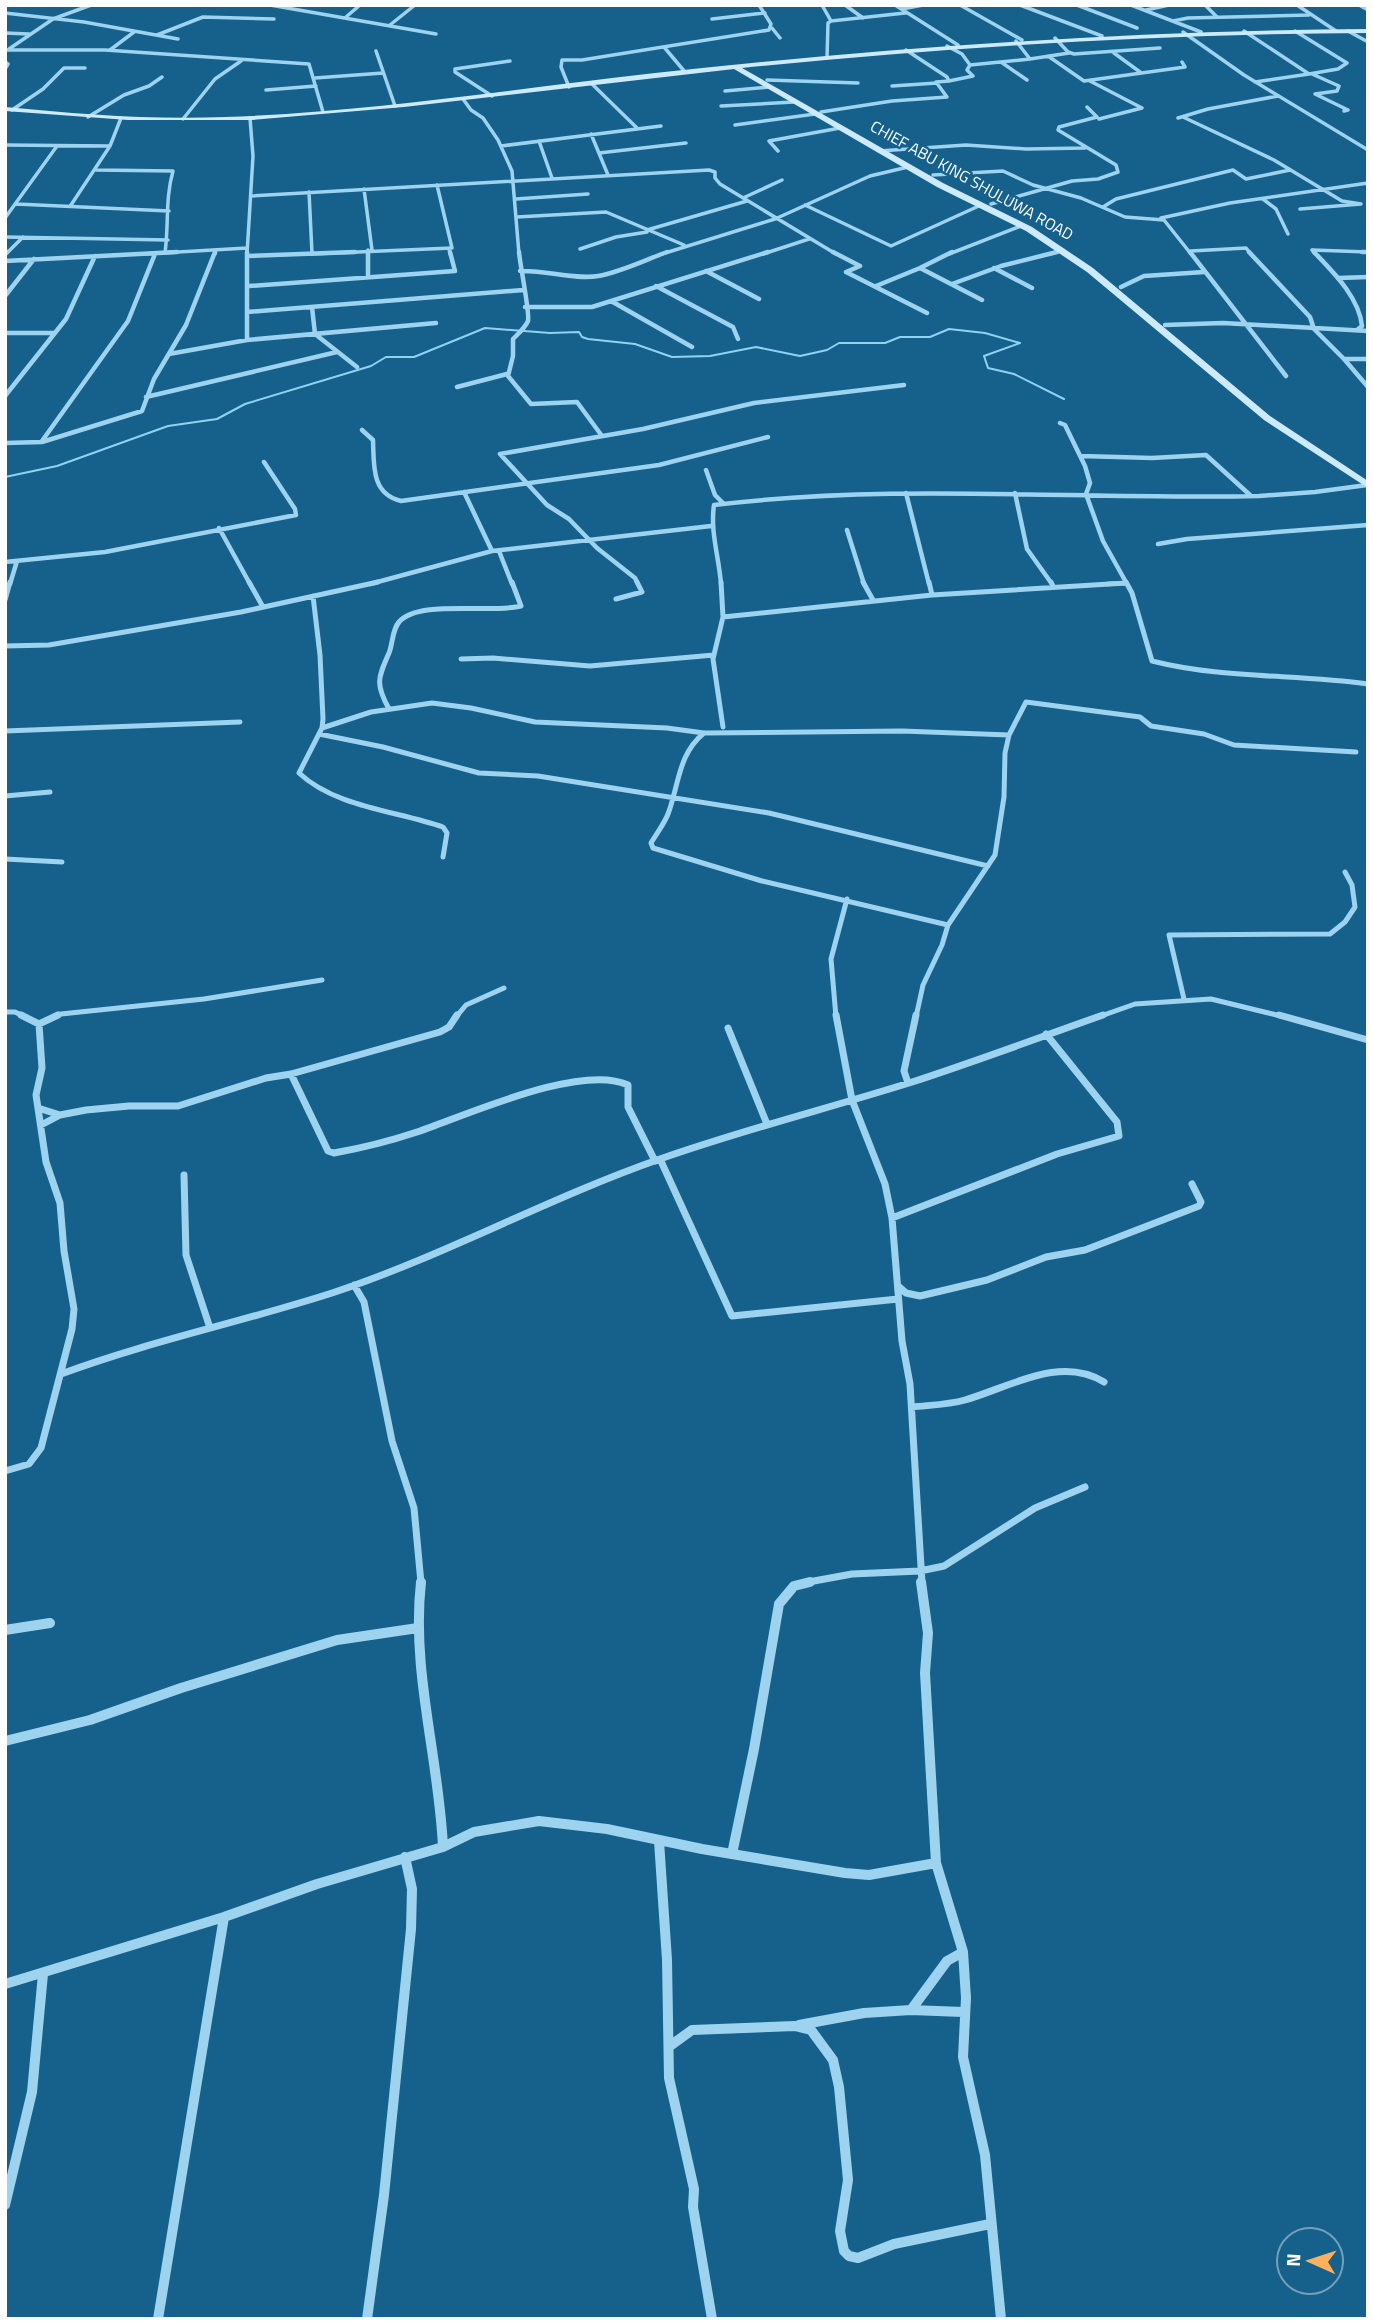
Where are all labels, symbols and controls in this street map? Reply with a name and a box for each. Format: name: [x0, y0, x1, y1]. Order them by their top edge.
street label: CHIEF ABU KING SHULUWA ROAD: [866, 114, 1078, 246]
north arrow: [1275, 2226, 1345, 2296]
text: N: [1278, 2253, 1307, 2267]

